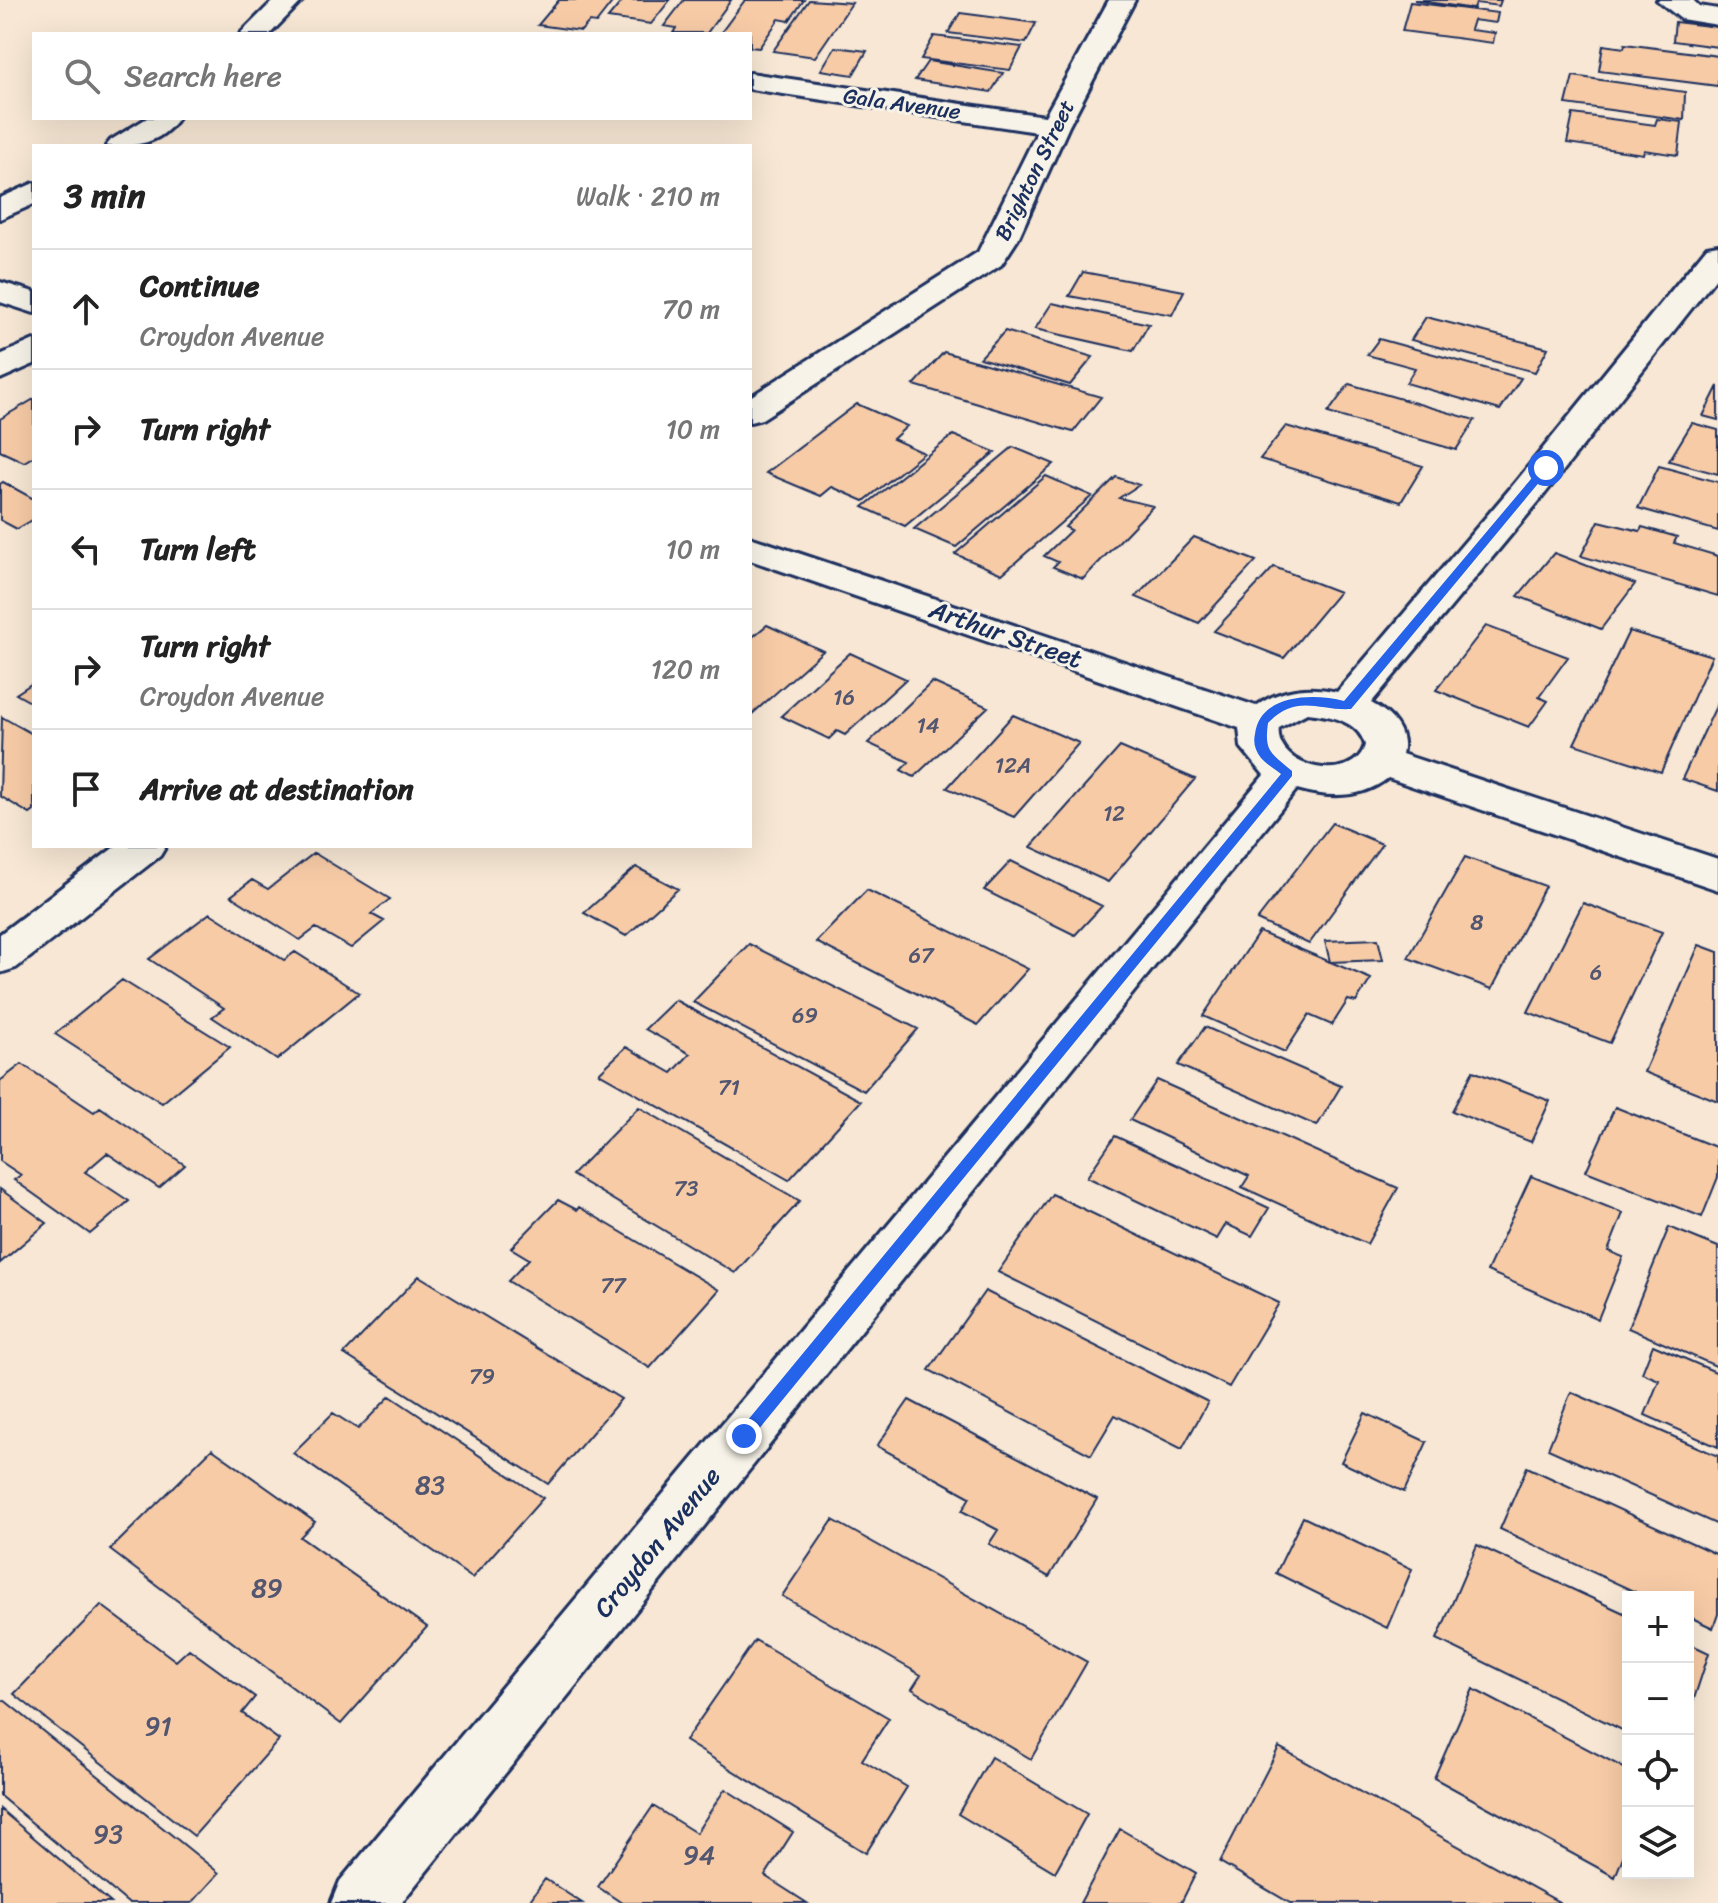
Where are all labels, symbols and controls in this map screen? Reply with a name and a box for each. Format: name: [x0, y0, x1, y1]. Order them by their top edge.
search box: [32, 32, 752, 120]
text: Search here: [124, 49, 282, 103]
icon: search: [60, 54, 104, 98]
street label: Gala Avenue: [841, 76, 963, 131]
street label: Brighton Street: [983, 92, 1086, 248]
text: 3 min: [64, 166, 145, 226]
text: Walk · 210 m: [576, 173, 720, 219]
text: Continue: [140, 259, 259, 313]
text: 70 m: [662, 286, 720, 332]
icon: ahead: [64, 287, 108, 331]
text: Croydon Avenue: [140, 313, 324, 359]
text: Turn right: [140, 402, 270, 456]
text: 10 m: [666, 406, 720, 452]
icon: right: [64, 407, 108, 451]
route start: [1528, 450, 1564, 486]
text: Turn left: [140, 522, 256, 576]
text: 10 m: [666, 526, 720, 572]
icon: left: [64, 527, 108, 571]
street label: Arthur Street: [922, 586, 1089, 682]
text: Turn right: [140, 619, 270, 673]
text: 120 m: [651, 646, 720, 692]
icon: right: [64, 647, 108, 691]
text: Croydon Avenue: [140, 673, 324, 719]
house number: 16: [833, 678, 855, 717]
house number: 14: [916, 706, 940, 745]
house number: 12A: [995, 746, 1031, 785]
text: Arrive at destination: [140, 762, 414, 816]
icon: arrive: [64, 767, 108, 811]
house number: 12: [1103, 794, 1125, 833]
house number: 8: [1470, 903, 1484, 942]
house number: 67: [908, 936, 935, 975]
house number: 6: [1590, 953, 1602, 992]
house number: 69: [792, 996, 818, 1035]
house number: 71: [718, 1068, 740, 1107]
house number: 73: [674, 1169, 698, 1208]
house number: 77: [600, 1266, 627, 1305]
house number: 79: [469, 1357, 495, 1396]
route end: [726, 1418, 762, 1454]
street label: Croydon Avenue: [581, 1456, 733, 1628]
house number: 83: [415, 1462, 445, 1508]
house number: 89: [251, 1565, 283, 1611]
map controls: [1622, 1591, 1694, 1879]
button: +: [1622, 1591, 1694, 1663]
button: −: [1622, 1663, 1694, 1735]
house number: 91: [144, 1703, 172, 1749]
button: locate: [1622, 1735, 1694, 1807]
button: layers: [1622, 1807, 1694, 1879]
house number: 93: [93, 1811, 123, 1857]
house number: 94: [683, 1832, 715, 1878]

